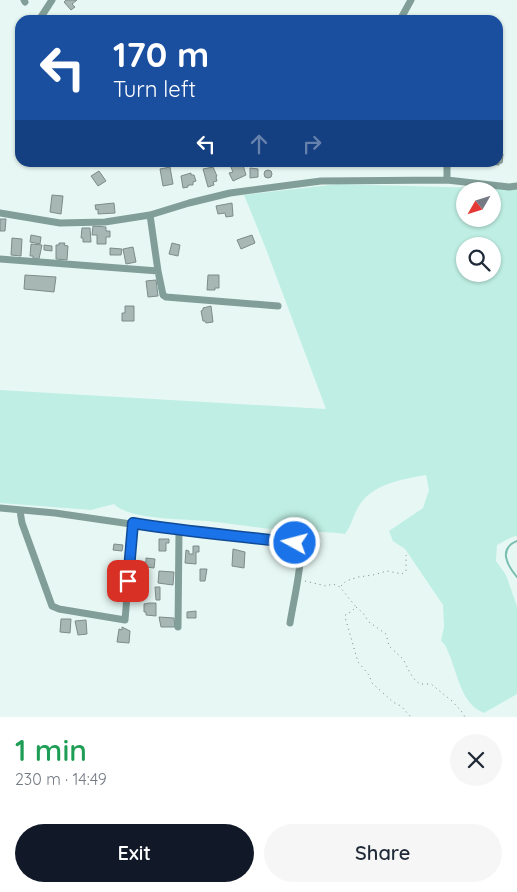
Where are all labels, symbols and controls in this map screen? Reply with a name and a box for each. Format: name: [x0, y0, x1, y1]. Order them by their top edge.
text: 170 m: [113, 32, 209, 76]
icon: left: [30, 35, 95, 100]
text: Turn left: [113, 75, 196, 103]
icon: left: [192, 130, 220, 158]
icon: ahead: [245, 130, 273, 158]
icon: right: [298, 130, 326, 158]
north arrow: [456, 182, 501, 228]
map controls: [456, 182, 501, 282]
button: search: [456, 237, 501, 282]
position arrow: [268, 516, 320, 568]
pin: [107, 560, 149, 602]
icon: arrive: [114, 567, 142, 595]
text: 1 min: [15, 731, 87, 769]
button: close: [450, 734, 502, 786]
text: 230 m · 14:49: [15, 769, 107, 789]
button: Exit: [15, 824, 254, 882]
button: Share: [264, 824, 502, 882]

